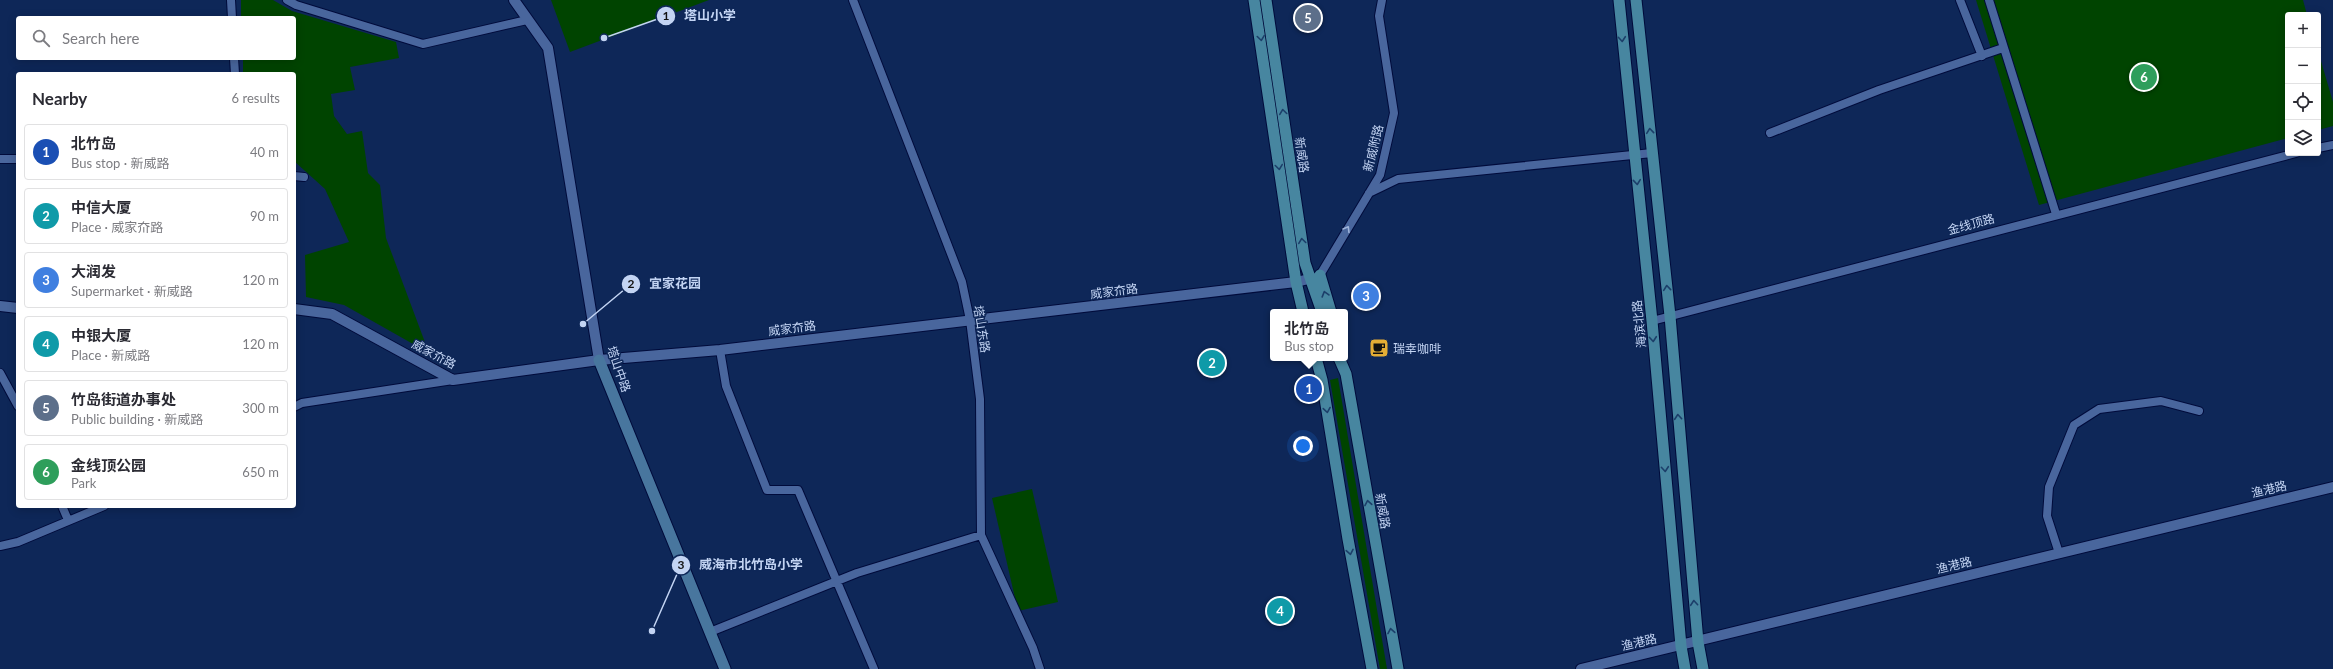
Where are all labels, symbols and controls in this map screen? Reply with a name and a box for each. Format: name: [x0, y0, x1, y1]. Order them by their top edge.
callout: 塔山小学: [656, 3, 744, 28]
pin: 5: [1295, 3, 1321, 33]
text: 塔山小学: [684, 7, 736, 23]
text: 1: [663, 8, 670, 23]
map controls: [2285, 12, 2321, 156]
button: +: [2285, 12, 2321, 48]
search box: [16, 16, 296, 60]
icon: search: [30, 27, 52, 49]
text: Search here: [62, 29, 139, 47]
one-way arrow: [1256, 35, 1265, 42]
one-way arrow: [1618, 36, 1627, 42]
button: −: [2285, 48, 2321, 84]
pin: 6: [2131, 62, 2157, 92]
button: locate: [2285, 84, 2321, 120]
text: Nearby: [32, 88, 87, 109]
text: 6 results: [232, 90, 280, 106]
one-way arrow: [1279, 109, 1288, 115]
button: layers: [2285, 120, 2321, 156]
street label: 新威附路: [1360, 123, 1386, 173]
one-way arrow: [1645, 128, 1654, 134]
text: 北竹岛: [71, 134, 116, 152]
street label: 新威路: [1292, 136, 1312, 174]
text: 1: [42, 144, 50, 160]
text: 40 m: [250, 144, 279, 160]
text: Bus stop · 新威路: [71, 155, 169, 171]
one-way arrow: [1274, 164, 1283, 170]
one-way arrow: [1632, 179, 1641, 185]
text: 中信大厦: [71, 198, 131, 216]
text: 2: [42, 208, 50, 224]
text: 90 m: [250, 208, 279, 224]
street label: 金线顶路: [1946, 211, 1996, 237]
text: Place · 威家夼路: [71, 219, 163, 235]
one-way arrow: [1343, 226, 1350, 233]
one-way arrow: [1298, 238, 1307, 244]
text: 大润发: [71, 262, 116, 280]
callout: 宜家花园: [621, 271, 709, 296]
text: 3: [42, 272, 50, 288]
text: 120 m: [242, 272, 279, 288]
text: 宜家花园: [649, 275, 701, 291]
text: 2: [628, 276, 635, 291]
street label: 威家夼路: [1089, 281, 1139, 301]
pin: 3: [1353, 281, 1379, 311]
text: Supermarket · 新威路: [71, 283, 193, 299]
one-way arrow: [1662, 285, 1671, 291]
one-way arrow: [1321, 290, 1330, 297]
street label: 海滨北路: [1629, 299, 1649, 349]
street label: 塔山东路: [971, 304, 993, 354]
popup: [1270, 309, 1348, 361]
street label: 威家夼路: [767, 318, 817, 338]
text: 北竹岛: [1284, 319, 1329, 337]
text: 中银大厦: [71, 326, 131, 344]
text: 4: [42, 336, 50, 352]
text: 120 m: [242, 336, 279, 352]
street label: 威家夼路: [409, 336, 459, 372]
one-way arrow: [1649, 336, 1658, 342]
cafe icon: 瑞幸咖啡: [1368, 337, 1390, 359]
text: Bus stop: [1284, 338, 1334, 354]
place label: 瑞幸咖啡: [1393, 341, 1441, 356]
street label: 塔山中路: [604, 344, 634, 394]
text: Place · 新威路: [71, 347, 150, 363]
pin: 2: [1199, 348, 1225, 378]
pin: 1: [1296, 374, 1322, 404]
text: 竹岛街道办事处: [71, 390, 176, 408]
text: 5: [42, 400, 50, 416]
text: 300 m: [242, 400, 279, 416]
one-way arrow: [1322, 407, 1331, 413]
text: Public building · 新威路: [71, 411, 203, 427]
one-way arrow: [1674, 414, 1683, 420]
your location: [1293, 436, 1313, 456]
text: 金线顶公园: [71, 456, 146, 474]
text: 6: [42, 464, 50, 480]
text: 650 m: [242, 464, 279, 480]
one-way arrow: [1660, 466, 1669, 472]
text: Park: [71, 475, 96, 491]
street label: 渔港路: [2250, 478, 2288, 500]
street label: 新威路: [1372, 492, 1394, 530]
one-way arrow: [1365, 499, 1373, 506]
one-way arrow: [1346, 549, 1354, 555]
callout: 威海市北竹岛小学: [671, 552, 811, 577]
street label: 渔港路: [1935, 553, 1973, 577]
text: 威海市北竹岛小学: [699, 556, 803, 572]
text: 3: [678, 557, 685, 572]
pin: 4: [1267, 596, 1293, 626]
one-way arrow: [1690, 600, 1699, 606]
one-way arrow: [1387, 627, 1396, 634]
street label: 渔港路: [1620, 631, 1658, 653]

